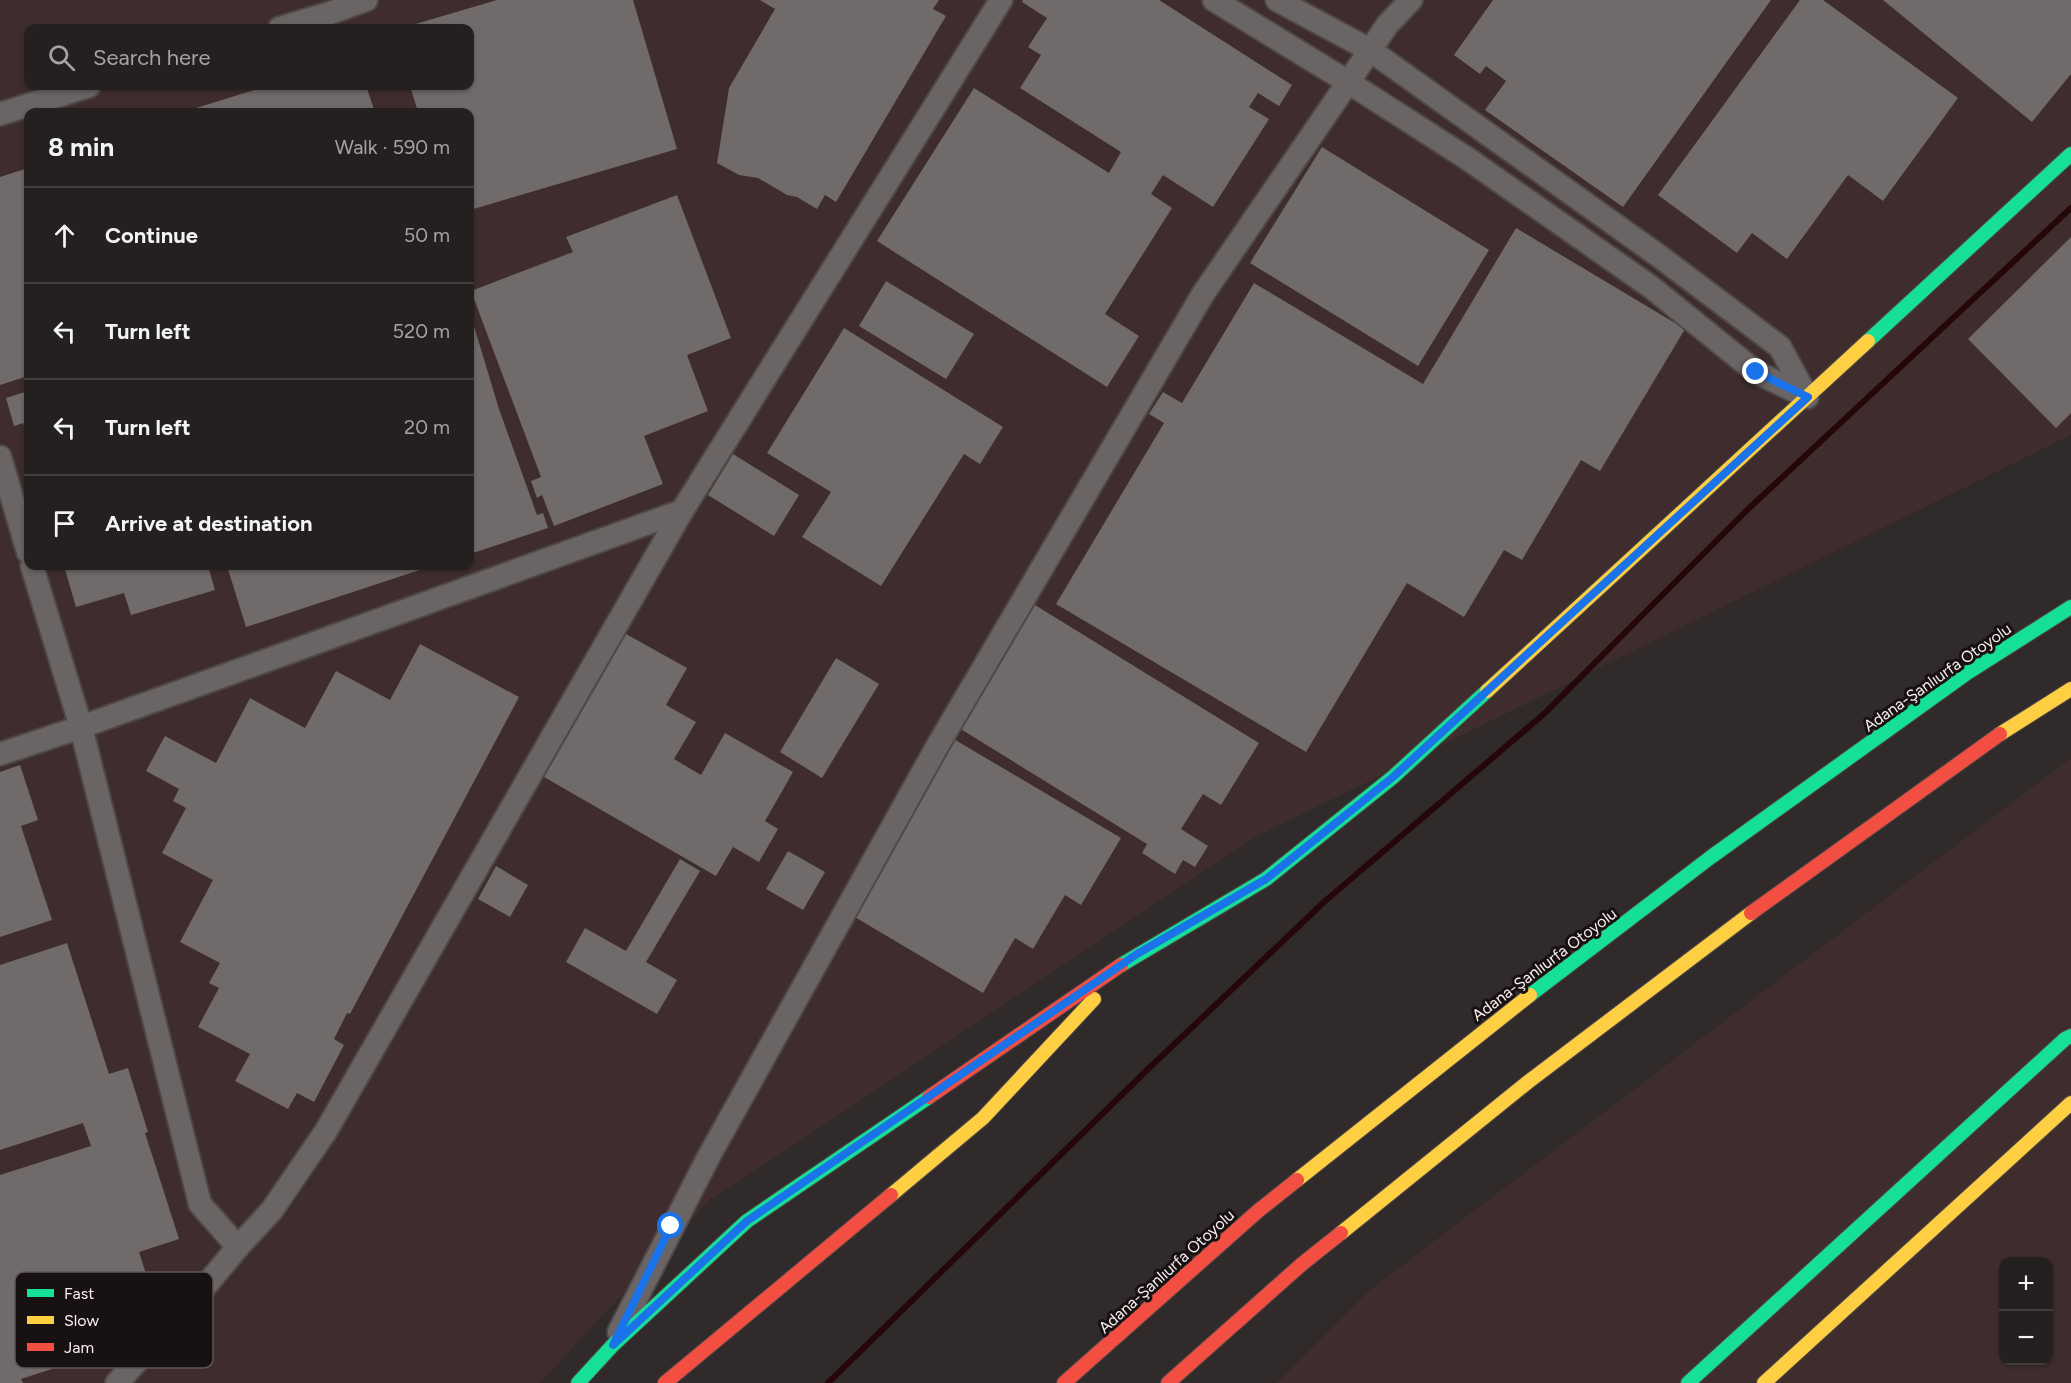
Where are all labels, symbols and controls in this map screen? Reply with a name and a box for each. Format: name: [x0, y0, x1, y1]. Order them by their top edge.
search box: [24, 24, 474, 90]
icon: search: [45, 41, 78, 74]
text: Search here: [93, 44, 211, 71]
text: 8 min: [48, 131, 114, 163]
text: Walk · 590 m: [335, 135, 450, 159]
icon: ahead: [48, 219, 81, 252]
text: Continue: [105, 222, 198, 249]
text: 50 m: [404, 223, 450, 247]
icon: left: [48, 315, 81, 348]
text: Turn left: [105, 318, 191, 345]
text: 520 m: [393, 319, 450, 343]
route end: [1742, 358, 1768, 384]
icon: left: [48, 411, 81, 444]
text: Turn left: [105, 414, 191, 441]
text: 20 m: [404, 415, 450, 439]
icon: arrive: [48, 507, 81, 540]
text: Arrive at destination: [105, 510, 313, 537]
street label: Adana-Şanlıurfa Otoyolu: [1860, 619, 2015, 736]
street label: Adana-Şanlıurfa Otoyolu: [1468, 904, 1620, 1025]
street label: Adana-Şanlıurfa Otoyolu: [1095, 1205, 1238, 1337]
route start: [657, 1212, 683, 1238]
map controls: [1999, 1257, 2053, 1365]
button: +: [1999, 1257, 2053, 1311]
legend: [15, 1272, 213, 1368]
text: Fast: [64, 1284, 94, 1303]
text: Slow: [64, 1311, 99, 1330]
button: −: [1999, 1311, 2053, 1365]
text: Jam: [64, 1338, 94, 1357]

